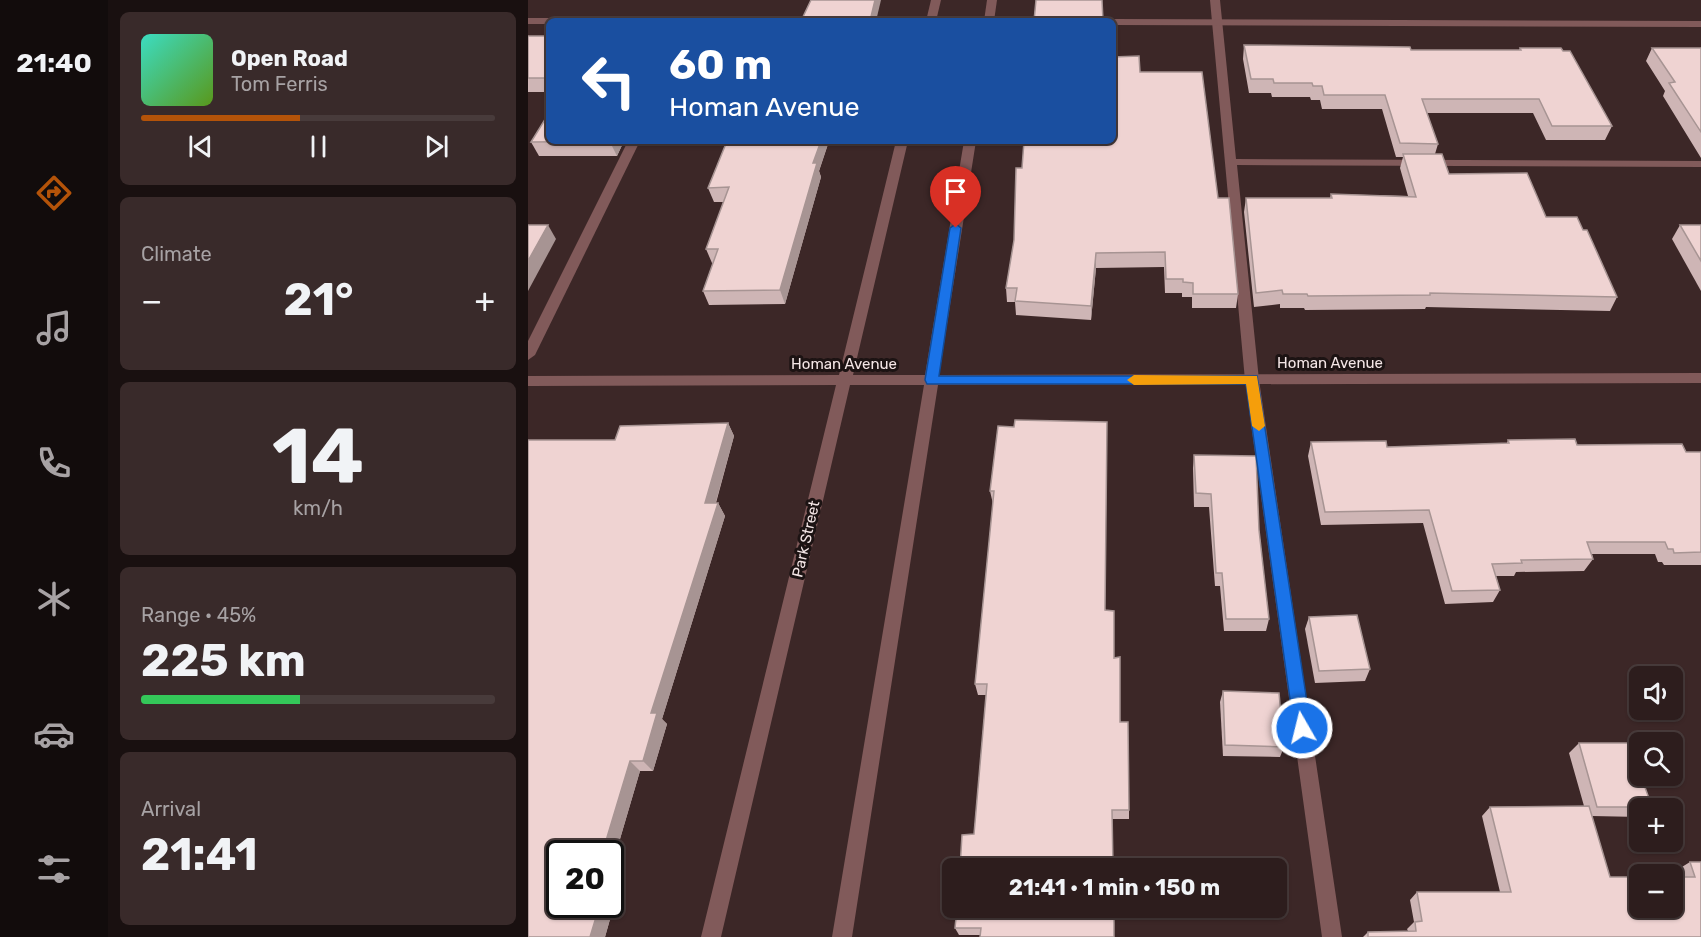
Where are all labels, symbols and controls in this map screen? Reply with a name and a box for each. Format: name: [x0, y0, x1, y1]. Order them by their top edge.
text: 60 m: [669, 40, 772, 90]
icon: left: [570, 42, 648, 120]
text: Open Road: [231, 45, 348, 72]
text: 21:40: [16, 47, 92, 79]
text: Tom Ferris: [231, 72, 328, 96]
text: Homan Avenue: [669, 91, 860, 123]
icon: previous: [184, 130, 217, 163]
icon: pause: [302, 130, 335, 163]
icon: next: [420, 130, 453, 163]
pin: [930, 166, 981, 228]
icon: directions: [33, 172, 75, 214]
icon: arrive: [939, 175, 972, 208]
text: Climate: [141, 242, 212, 266]
text: 21°: [283, 273, 354, 326]
text: −: [141, 281, 162, 320]
text: +: [474, 281, 495, 320]
icon: music: [33, 307, 75, 349]
street label: Homan Avenue: [1277, 354, 1383, 372]
street label: Homan Avenue: [791, 355, 897, 373]
text: 14: [272, 410, 364, 503]
icon: phone: [33, 442, 75, 484]
text: km/h: [293, 496, 343, 520]
street label: Park Street: [788, 499, 824, 579]
icon: climate: [33, 578, 75, 620]
text: Range · 45%: [141, 603, 256, 627]
text: 225 km: [141, 634, 306, 687]
map controls: [1629, 666, 1683, 918]
button: sound: [1629, 666, 1683, 720]
position arrow: [1270, 696, 1334, 760]
icon: car: [33, 713, 75, 755]
button: search: [1629, 732, 1683, 786]
text: Arrival: [141, 797, 201, 821]
button: +: [1629, 798, 1683, 852]
text: 21:41: [141, 828, 258, 881]
speed limit sign: 20: [546, 840, 624, 918]
icon: filters: [33, 848, 75, 890]
button: −: [1629, 864, 1683, 918]
text: 21:41 · 1 min · 150 m: [1009, 874, 1220, 901]

